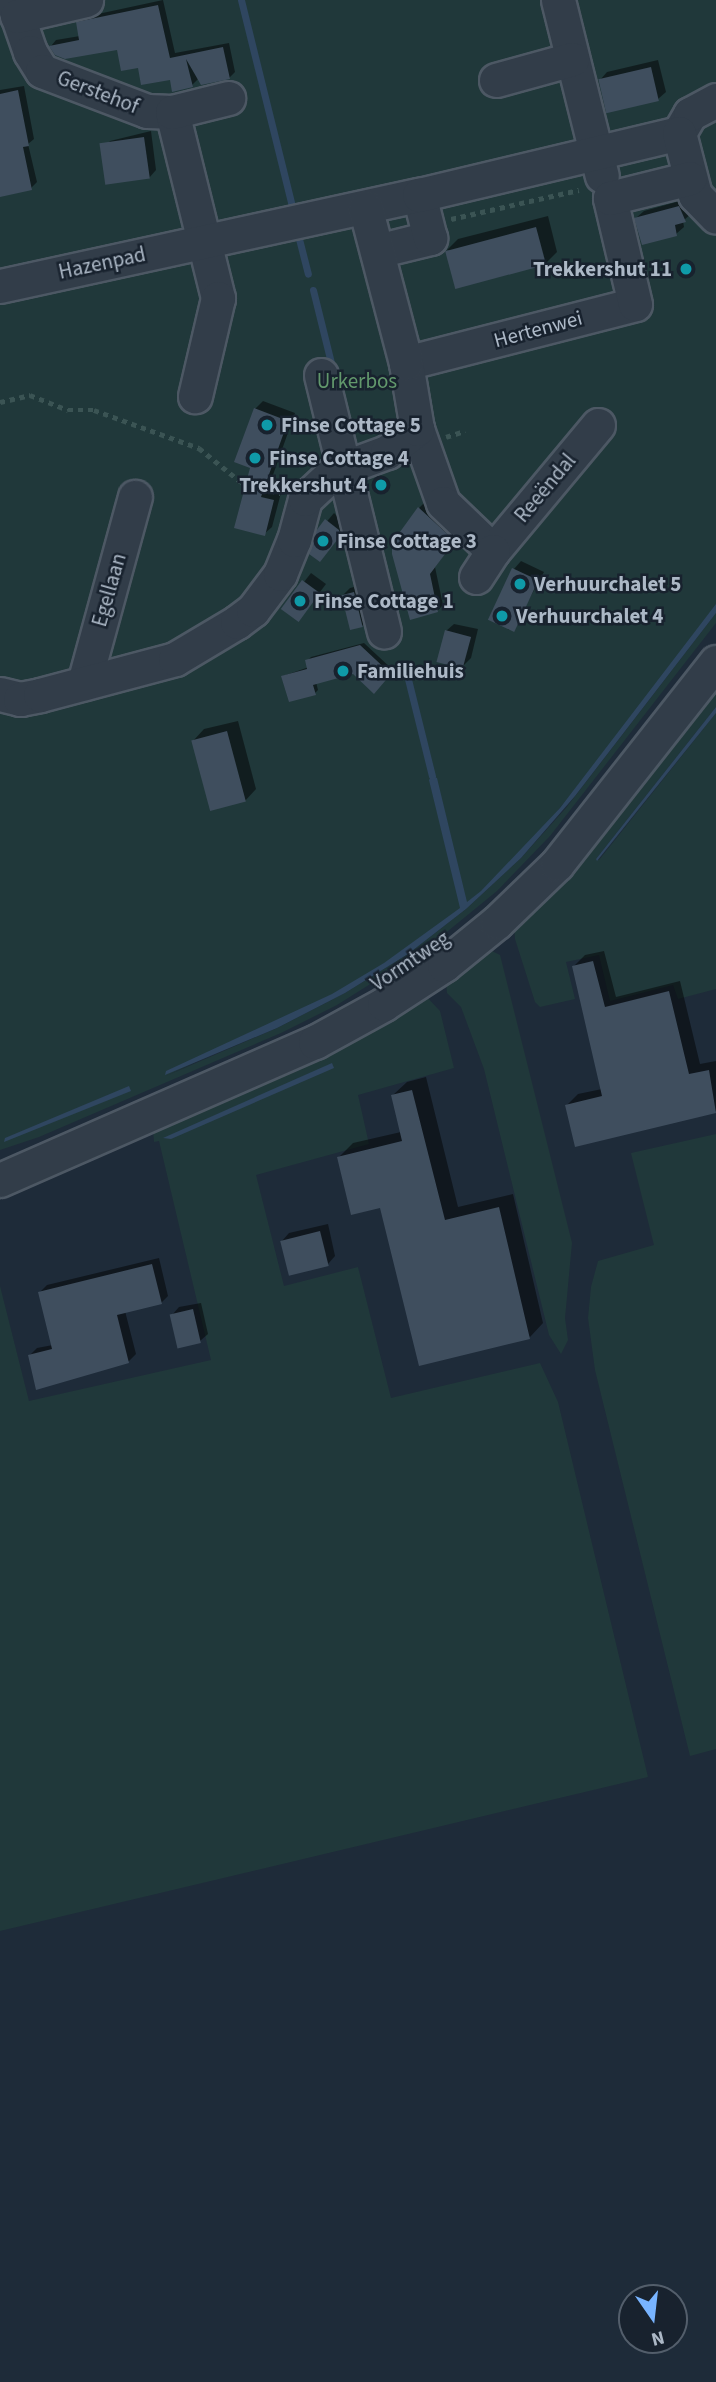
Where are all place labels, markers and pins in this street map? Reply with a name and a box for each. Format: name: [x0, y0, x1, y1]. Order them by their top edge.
place label: Trekkershut 11: [533, 256, 672, 282]
marker: Trekkershut 11: [678, 261, 694, 277]
place label: Finse Cottage 5: [281, 412, 421, 438]
marker: Finse Cottage 5: [259, 417, 275, 433]
place label: Finse Cottage 4: [269, 445, 409, 471]
marker: Finse Cottage 4: [247, 450, 263, 466]
place label: Trekkershut 4: [239, 472, 367, 498]
marker: Trekkershut 4: [373, 477, 389, 493]
place label: Finse Cottage 3: [337, 528, 477, 554]
marker: Finse Cottage 3: [315, 533, 331, 549]
place label: Verhuurchalet 5: [534, 571, 681, 597]
marker: Verhuurchalet 5: [512, 576, 528, 592]
place label: Finse Cottage 1: [314, 588, 454, 614]
marker: Finse Cottage 1: [292, 593, 308, 609]
place label: Verhuurchalet 4: [516, 603, 663, 629]
marker: Verhuurchalet 4: [494, 608, 510, 624]
place label: Familiehuis: [357, 658, 464, 684]
marker: Familiehuis: [335, 663, 351, 679]

